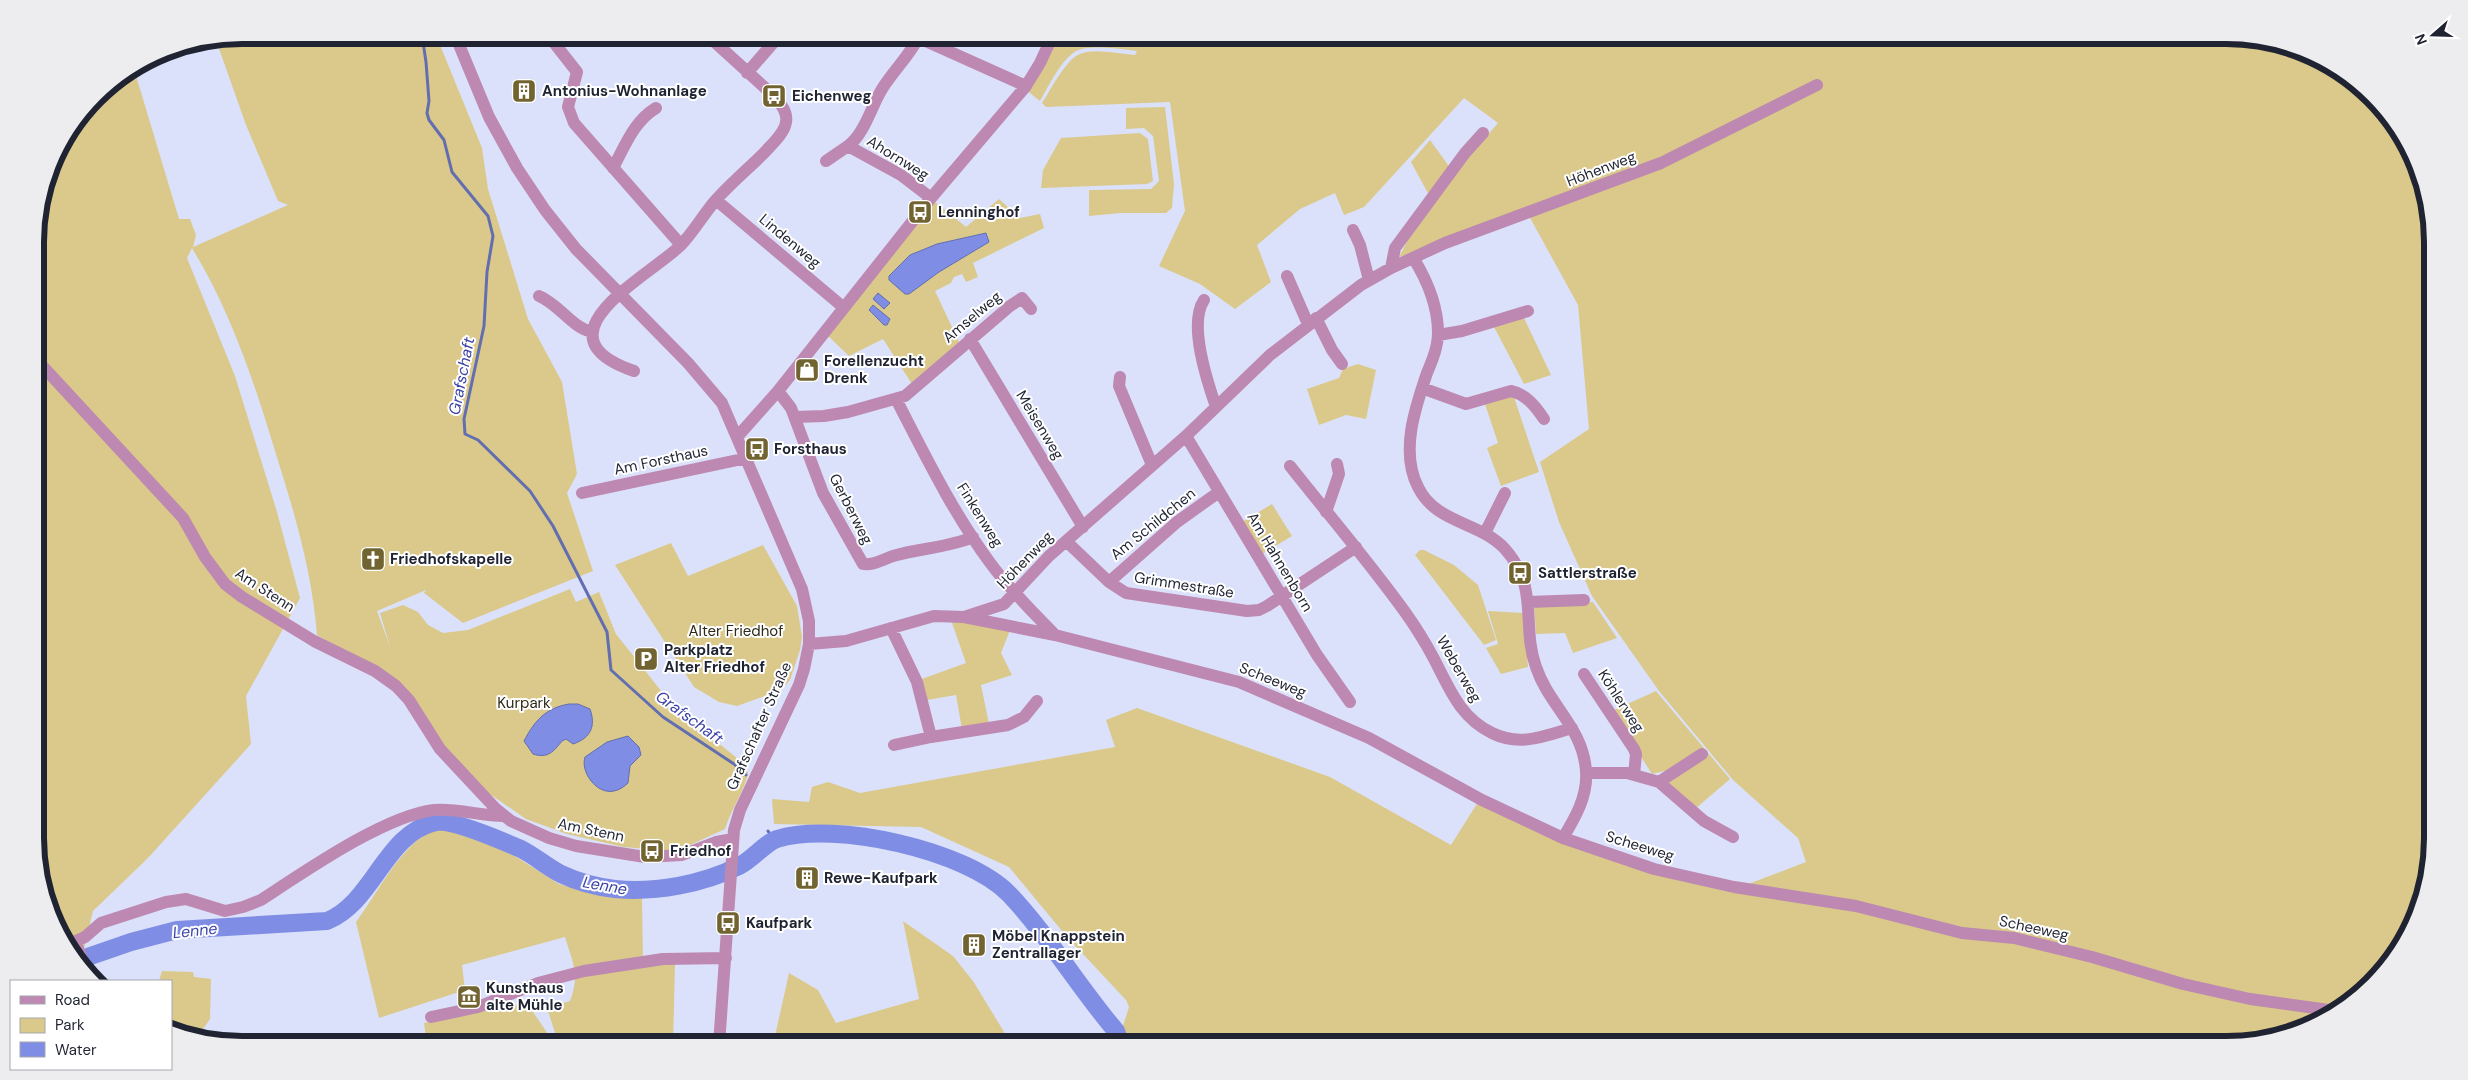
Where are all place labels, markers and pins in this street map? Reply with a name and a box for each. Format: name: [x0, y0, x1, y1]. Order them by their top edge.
building icon: Antonius-Wohnanlage: [511, 78, 537, 104]
place label: Antonius-Wohnanlage: [542, 81, 707, 101]
bus stop icon: Eichenweg: [761, 83, 787, 109]
place label: Eichenweg: [792, 86, 871, 106]
bus stop icon: Lenninghof: [907, 199, 933, 225]
place label: Lenninghof: [938, 202, 1020, 222]
place label: Forellenzucht Drenk: [824, 351, 924, 388]
shop icon: Forellenzucht Drenk: [794, 357, 820, 383]
bus stop icon: Forsthaus: [744, 436, 770, 462]
place label: Forsthaus: [774, 439, 847, 459]
church icon: Friedhofskapelle: [360, 546, 386, 572]
place label: Friedhofskapelle: [390, 549, 512, 569]
bus stop icon: Sattlerstraße: [1507, 560, 1533, 586]
place label: Sattlerstraße: [1538, 563, 1637, 583]
place label: Parkplatz Alter Friedhof: [664, 640, 765, 677]
parking icon: Parkplatz Alter Friedhof: [633, 646, 659, 672]
bus stop icon: Friedhof: [639, 838, 665, 864]
place label: Friedhof: [670, 841, 731, 861]
building icon: Rewe-Kaufpark: [794, 865, 820, 891]
place label: Rewe-Kaufpark: [824, 868, 938, 888]
bus stop icon: Kaufpark: [715, 910, 741, 936]
place label: Kaufpark: [746, 913, 813, 933]
place label: Möbel Knappstein Zentrallager: [992, 926, 1125, 963]
building icon: Möbel Knappstein Zentrallager: [961, 932, 987, 958]
place label: Kunsthaus alte Mühle: [486, 978, 564, 1015]
museum icon: Kunsthaus alte Mühle: [456, 984, 482, 1010]

